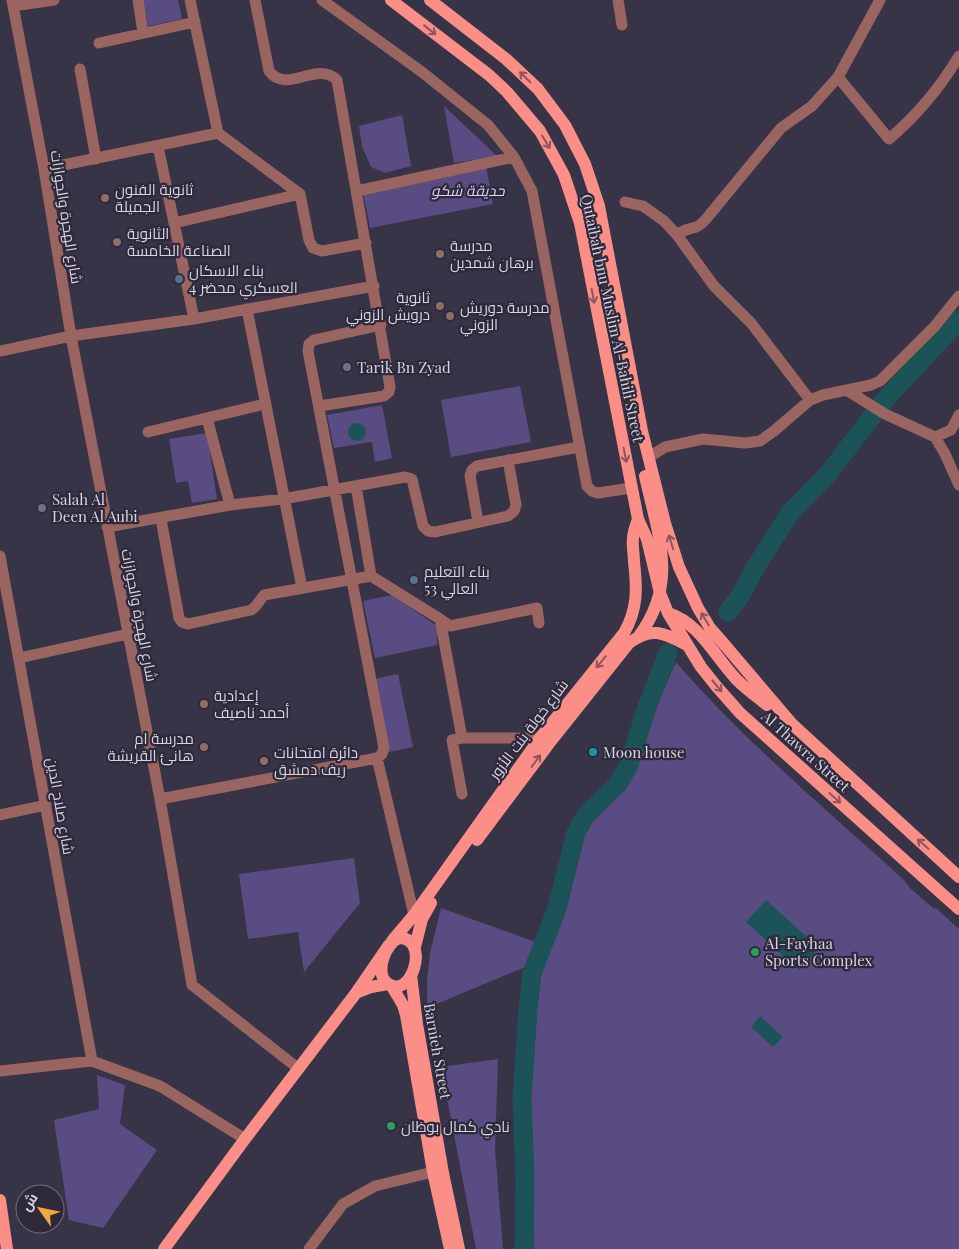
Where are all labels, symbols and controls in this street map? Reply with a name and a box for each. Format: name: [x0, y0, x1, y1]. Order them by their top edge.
one-way arrow: [423, 24, 436, 35]
one-way arrow: [519, 71, 532, 83]
one-way arrow: [541, 134, 551, 148]
street label: شارع الهجرة والجوازات: [45, 149, 87, 285]
place label: ثانوية الفنون الجميلة: [115, 179, 193, 216]
park label: حديقة شكو: [431, 180, 505, 200]
marker: ثانوية الفنون الجميلة: [99, 192, 111, 204]
street label: Qutaibah bnu Muslim Al-Bahili Street: [577, 192, 649, 444]
place label: الثانوية الصناعة الخامسة: [127, 223, 231, 260]
place label: مدرسة برهان شمدين: [450, 235, 534, 273]
marker: الثانوية الصناعة الخامسة: [111, 236, 123, 248]
marker: مدرسة برهان شمدين: [434, 248, 446, 260]
place label: بناء الاسكان العسكري محضر 4: [189, 260, 298, 300]
marker: بناء الاسكان العسكري محضر 4: [173, 273, 185, 285]
place label: ثانوية درويش الزوني: [346, 287, 430, 327]
one-way arrow: [589, 287, 599, 303]
place label: مدرسة دوريش الزوني: [460, 297, 550, 337]
marker: ثانوية درويش الزوني: [434, 300, 446, 312]
marker: مدرسة دوريش الزوني: [444, 310, 456, 322]
place label: Tarik Bn Zyad: [357, 357, 451, 377]
marker: Tarik Bn Zyad: [341, 361, 353, 373]
one-way arrow: [621, 447, 630, 463]
place label: Salah Al Deen Al Aubi: [52, 489, 138, 526]
marker: Salah Al Deen Al Aubi: [36, 502, 48, 514]
one-way arrow: [665, 535, 675, 551]
street label: شارع الهجرة والجوازات: [115, 547, 163, 683]
place label: بناء التعليم العالي 53: [424, 561, 490, 601]
marker: بناء التعليم العالي 53: [408, 574, 420, 586]
one-way arrow: [700, 613, 710, 627]
one-way arrow: [595, 655, 606, 668]
street label: شارع خولة بنت الأزور: [483, 675, 574, 785]
one-way arrow: [711, 679, 722, 692]
place label: إعدادية أحمد ناصيف: [214, 685, 289, 722]
marker: إعدادية أحمد ناصيف: [198, 698, 210, 710]
street label: Al Thawra Street: [757, 705, 855, 796]
place label: مدرسة ام هانئ القريشة: [108, 728, 194, 766]
marker: مدرسة ام هانئ القريشة: [198, 741, 210, 753]
place label: دائرة امتحانات ريف دمشق: [274, 742, 358, 780]
place label: Moon house: [603, 742, 685, 762]
marker: Moon house: [587, 746, 599, 758]
one-way arrow: [531, 754, 541, 768]
marker: دائرة امتحانات ريف دمشق: [258, 755, 270, 767]
street label: شارع صلاح الدين: [41, 756, 79, 856]
one-way arrow: [828, 792, 841, 804]
one-way arrow: [917, 838, 929, 850]
place label: Al-Fayhaa Sports Complex: [764, 933, 873, 970]
marker: Al-Fayhaa Sports Complex: [749, 946, 761, 958]
street label: Barnieh Street: [420, 1001, 456, 1101]
place label: نادي كمال بوظان: [401, 1116, 510, 1139]
marker: نادي كمال بوظان: [385, 1120, 397, 1132]
north arrow: [15, 1184, 65, 1234]
text: ش: [16, 1189, 42, 1214]

